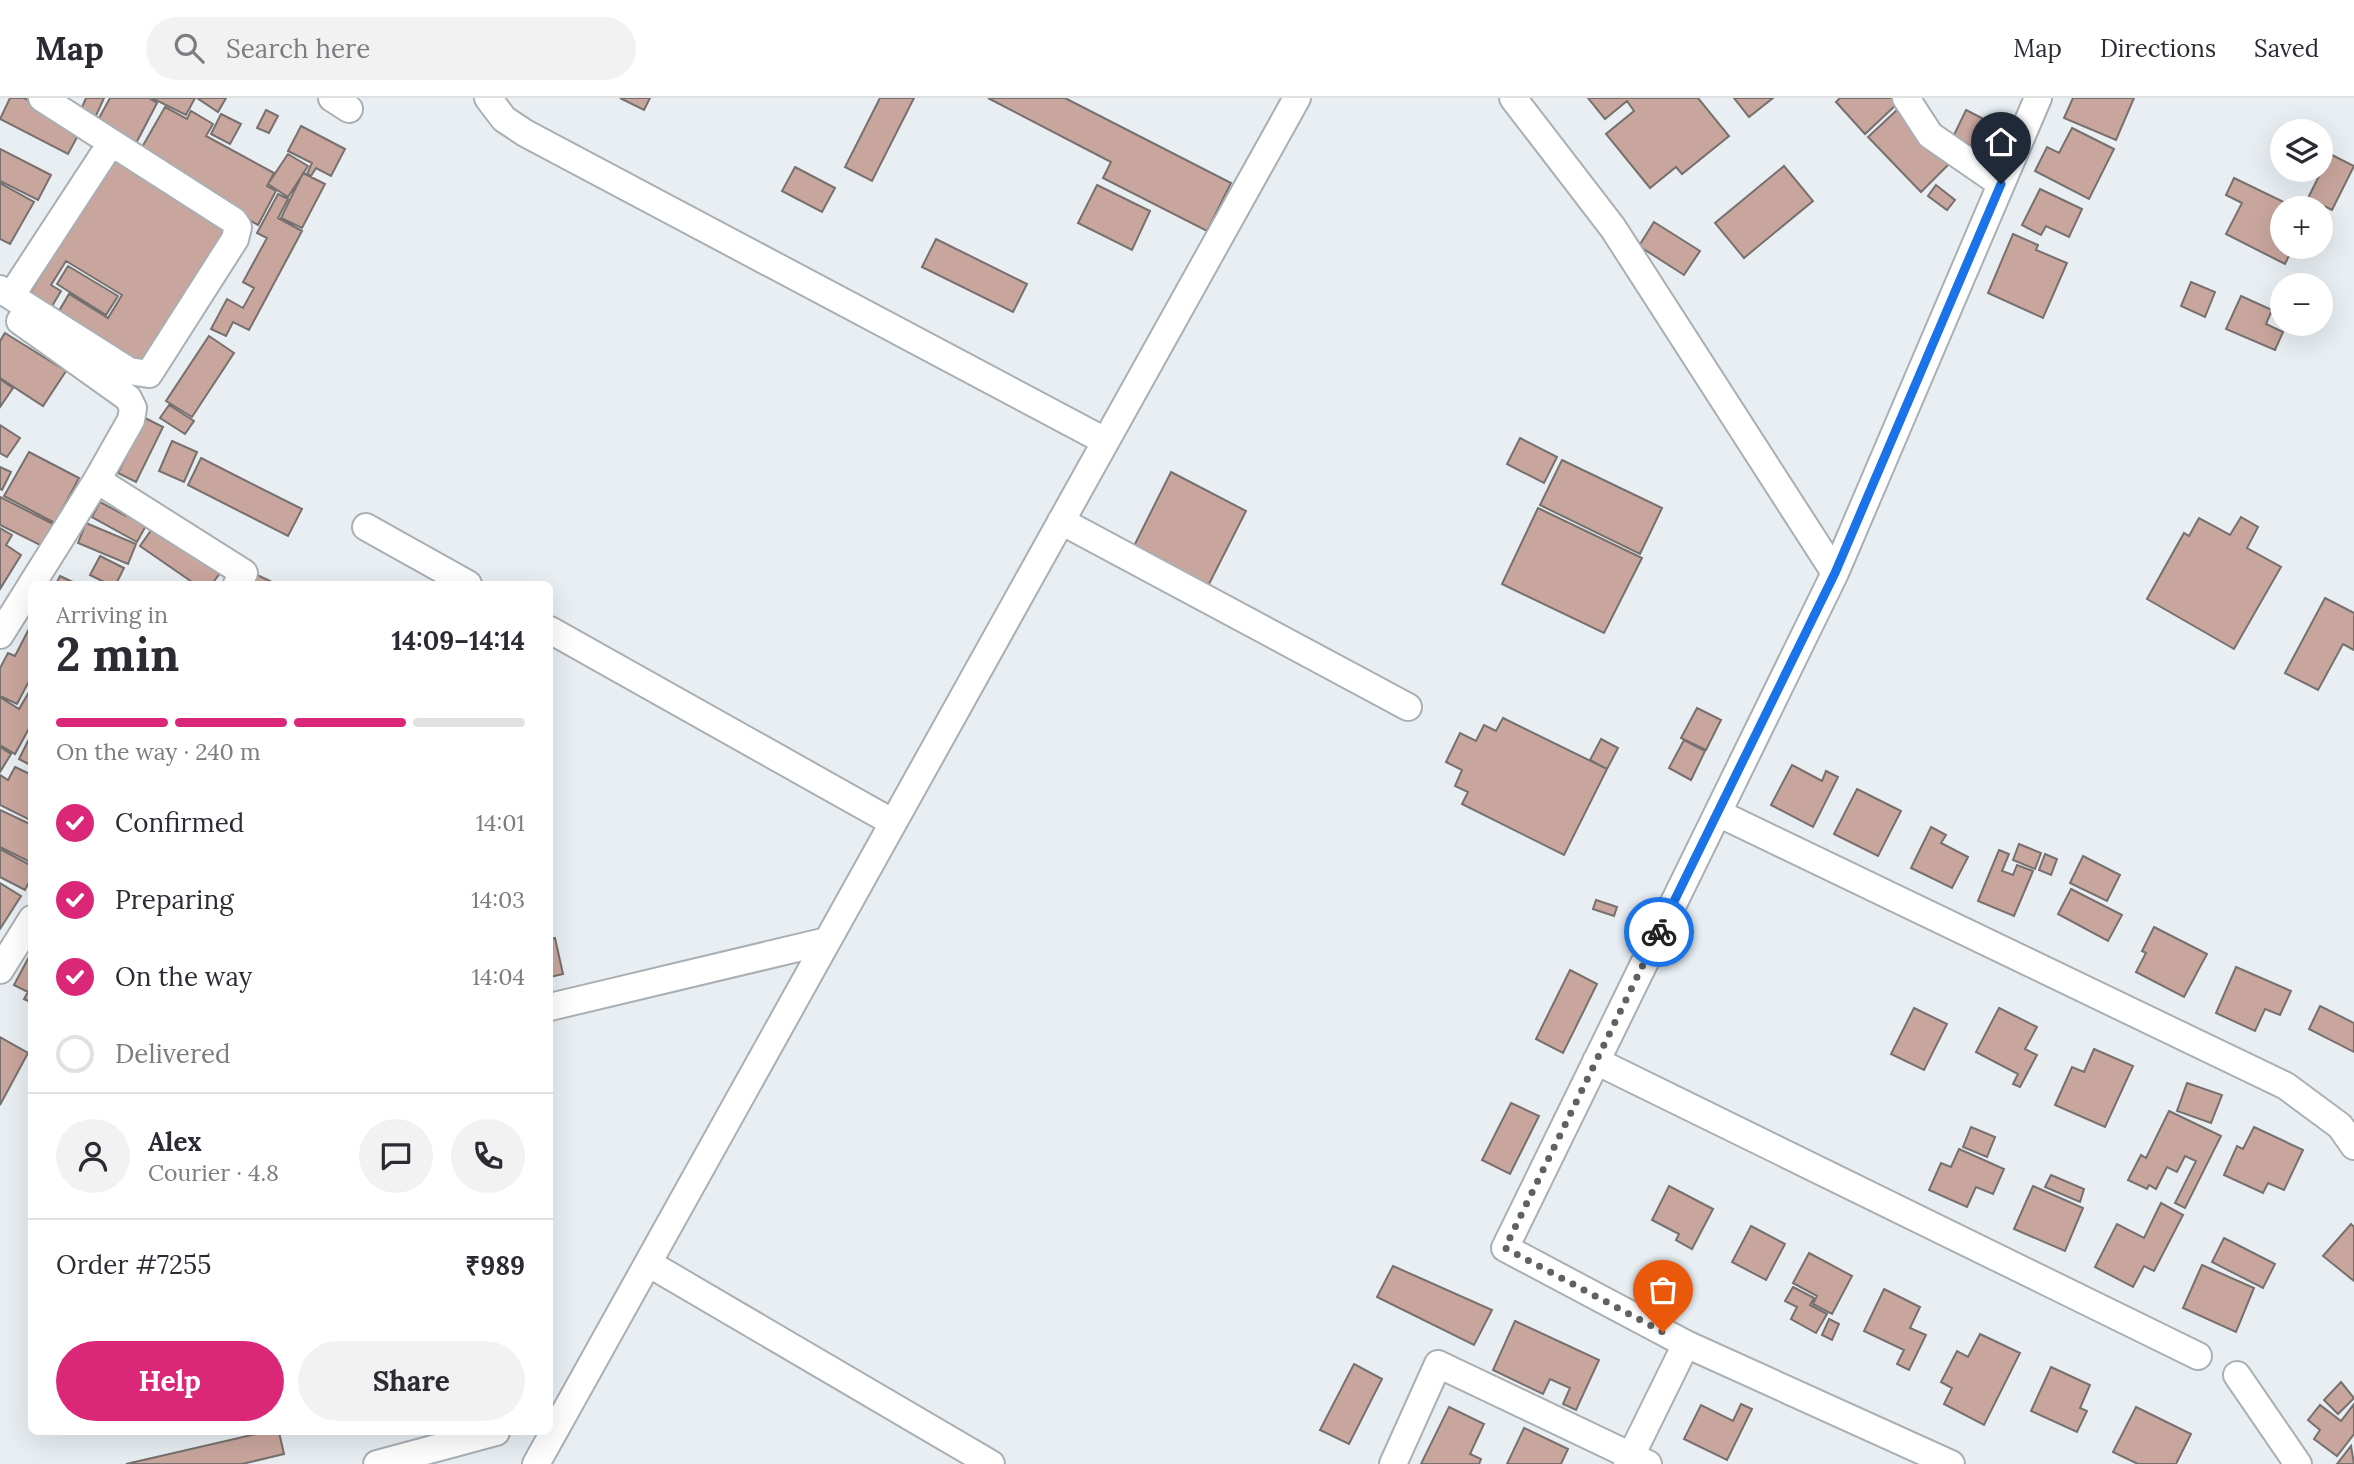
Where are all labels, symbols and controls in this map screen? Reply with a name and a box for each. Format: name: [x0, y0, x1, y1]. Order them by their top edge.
search box: [146, 17, 636, 80]
text: Map: [35, 27, 104, 69]
icon: search: [170, 29, 208, 67]
text: Search here: [226, 32, 370, 65]
text: Map: [2013, 33, 2062, 64]
text: Directions: [2100, 33, 2216, 64]
text: Saved: [2254, 33, 2319, 64]
pin: [1971, 112, 2031, 184]
map controls: [2270, 119, 2333, 336]
button: layers: [2270, 119, 2333, 182]
icon: home: [1982, 123, 2020, 161]
button: +: [2270, 196, 2333, 259]
button: −: [2270, 273, 2333, 336]
text: Arriving in: [56, 600, 168, 629]
text: 14:09–14:14: [392, 624, 525, 657]
text: 2 min: [56, 625, 179, 684]
text: On the way · 240 m: [56, 737, 261, 766]
icon: check: [56, 804, 94, 842]
text: Confirmed: [115, 806, 244, 839]
text: 14:01: [476, 808, 525, 837]
icon: check: [56, 881, 94, 919]
text: Preparing: [115, 883, 234, 916]
text: 14:03: [471, 885, 525, 914]
courier: [1624, 897, 1694, 967]
icon: bike: [1640, 913, 1678, 951]
icon: check: [56, 958, 94, 996]
text: On the way: [115, 960, 252, 993]
text: 14:04: [472, 962, 525, 991]
text: Delivered: [115, 1037, 231, 1070]
button: person: [56, 1119, 130, 1193]
button: chat: [359, 1119, 433, 1193]
button: phone: [451, 1119, 525, 1193]
text: Alex: [148, 1125, 202, 1158]
text: Courier · 4.8: [148, 1158, 279, 1187]
text: Order #7255: [56, 1248, 211, 1281]
text: ₹989: [465, 1249, 525, 1282]
pin: [1633, 1260, 1693, 1332]
icon: bag: [1644, 1271, 1682, 1309]
button: Help: [56, 1341, 284, 1421]
button: Share: [298, 1341, 525, 1421]

